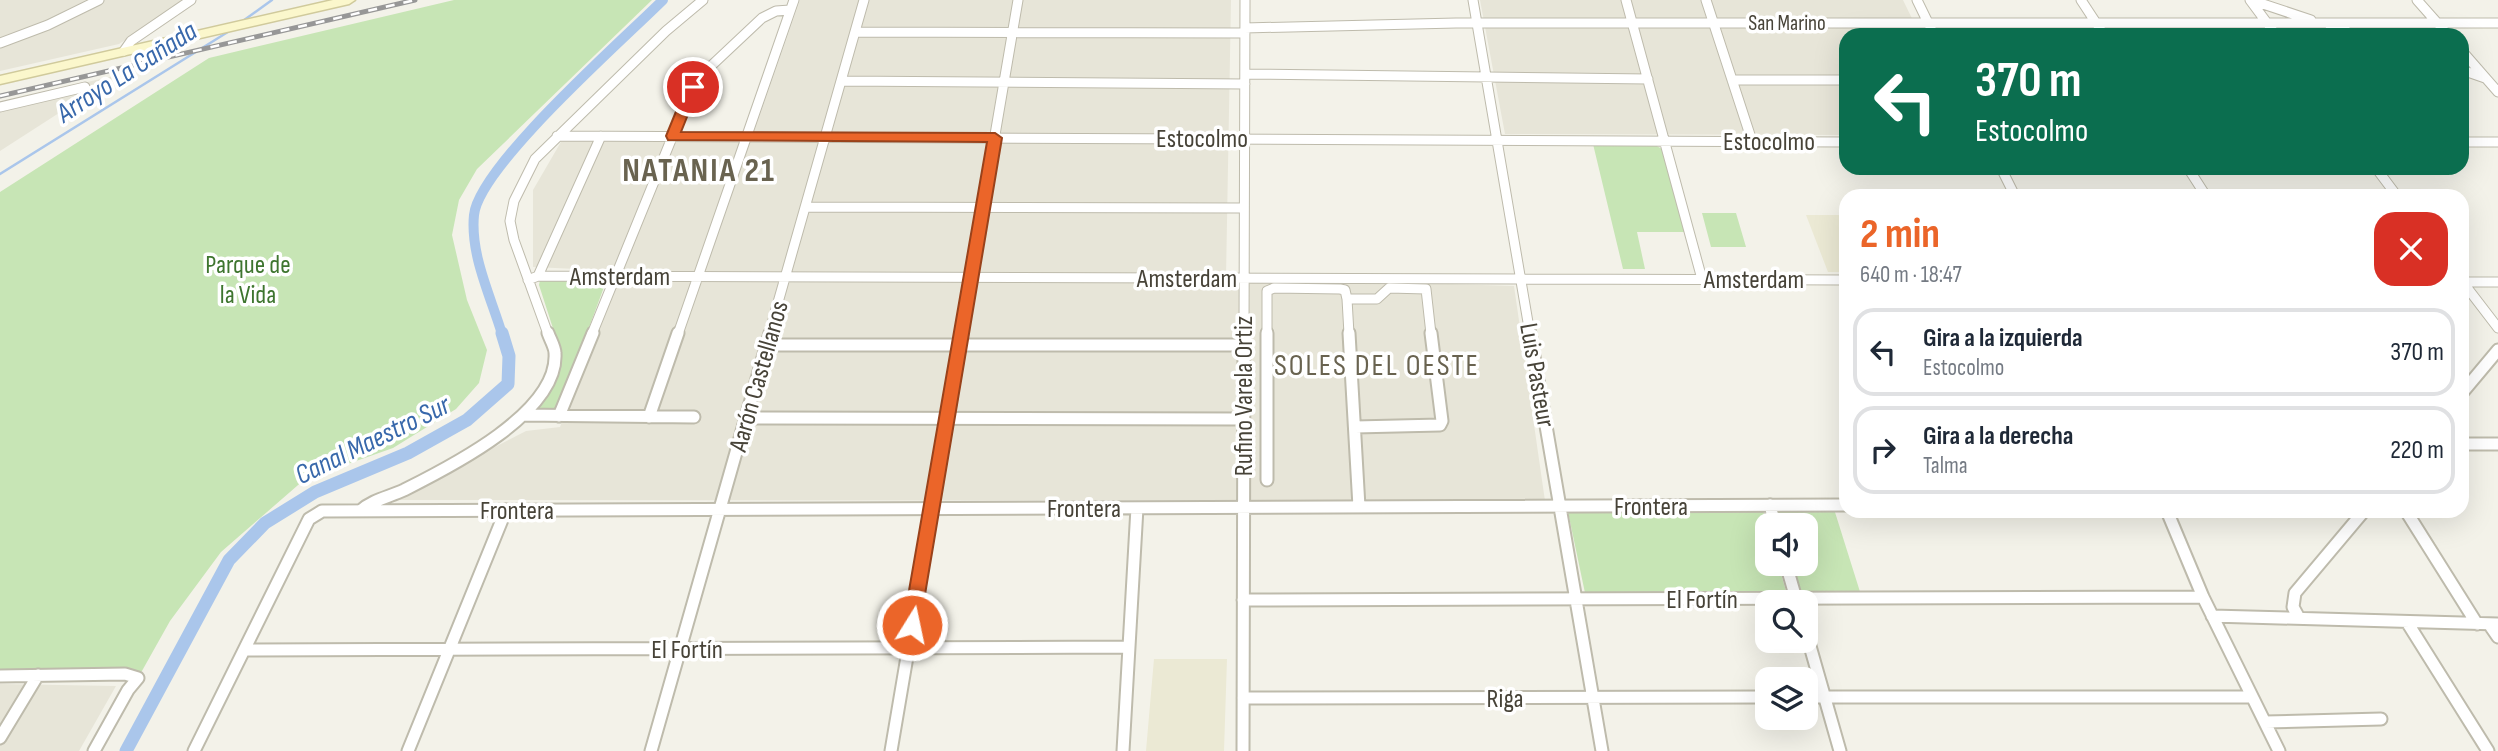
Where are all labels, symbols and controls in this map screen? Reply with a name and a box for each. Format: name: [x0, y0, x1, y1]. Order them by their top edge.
street label: San Marino: [1748, 11, 1826, 36]
water label: Arroyo La Cañada: [50, 14, 204, 130]
text: 370 m: [1975, 52, 2082, 111]
icon: left: [1860, 56, 1951, 147]
pin: [663, 57, 723, 117]
icon: arrive: [674, 68, 712, 106]
text: Estocolmo: [1975, 112, 2088, 151]
street label: Estocolmo: [1156, 124, 1248, 155]
street label: Estocolmo: [1723, 127, 1815, 158]
district label: NATANIA 21: [622, 151, 776, 191]
text: 2 min: [1860, 209, 1940, 260]
button: close: [2374, 212, 2448, 286]
park label: Parque de la Vida: [205, 250, 291, 311]
text: 640 m · 18:47: [1860, 261, 1962, 289]
street label: Amsterdam: [569, 262, 670, 293]
street label: Amsterdam: [1136, 264, 1237, 295]
street label: Amsterdam: [1703, 265, 1804, 296]
street label: Aarón Castellanos: [723, 298, 796, 456]
street label: Rufino Varela Ortiz: [1229, 316, 1260, 476]
street label: Luis Pasteur: [1512, 321, 1561, 430]
text: Gira a la izquierda: [1923, 323, 2083, 354]
icon: left: [1864, 333, 1902, 371]
text: 370 m: [2390, 337, 2444, 368]
district label: SOLES DEL OESTE: [1274, 348, 1480, 384]
text: Estocolmo: [1923, 354, 2004, 382]
water label: Canal Maestro Sur: [290, 388, 456, 492]
text: Gira a la derecha: [1923, 421, 2073, 452]
icon: right: [1864, 431, 1902, 469]
text: 220 m: [2390, 435, 2444, 466]
text: Talma: [1923, 452, 1968, 480]
street label: Frontera: [1614, 492, 1688, 523]
street label: Frontera: [1047, 494, 1121, 525]
street label: Frontera: [480, 496, 554, 527]
map controls: [1755, 513, 1818, 730]
button: sound: [1755, 513, 1818, 576]
street label: El Fortín: [1666, 585, 1738, 616]
position arrow: [875, 588, 949, 662]
button: search: [1755, 590, 1818, 653]
street label: El Fortín: [651, 635, 723, 666]
button: layers: [1755, 667, 1818, 730]
street label: Riga: [1487, 684, 1523, 715]

